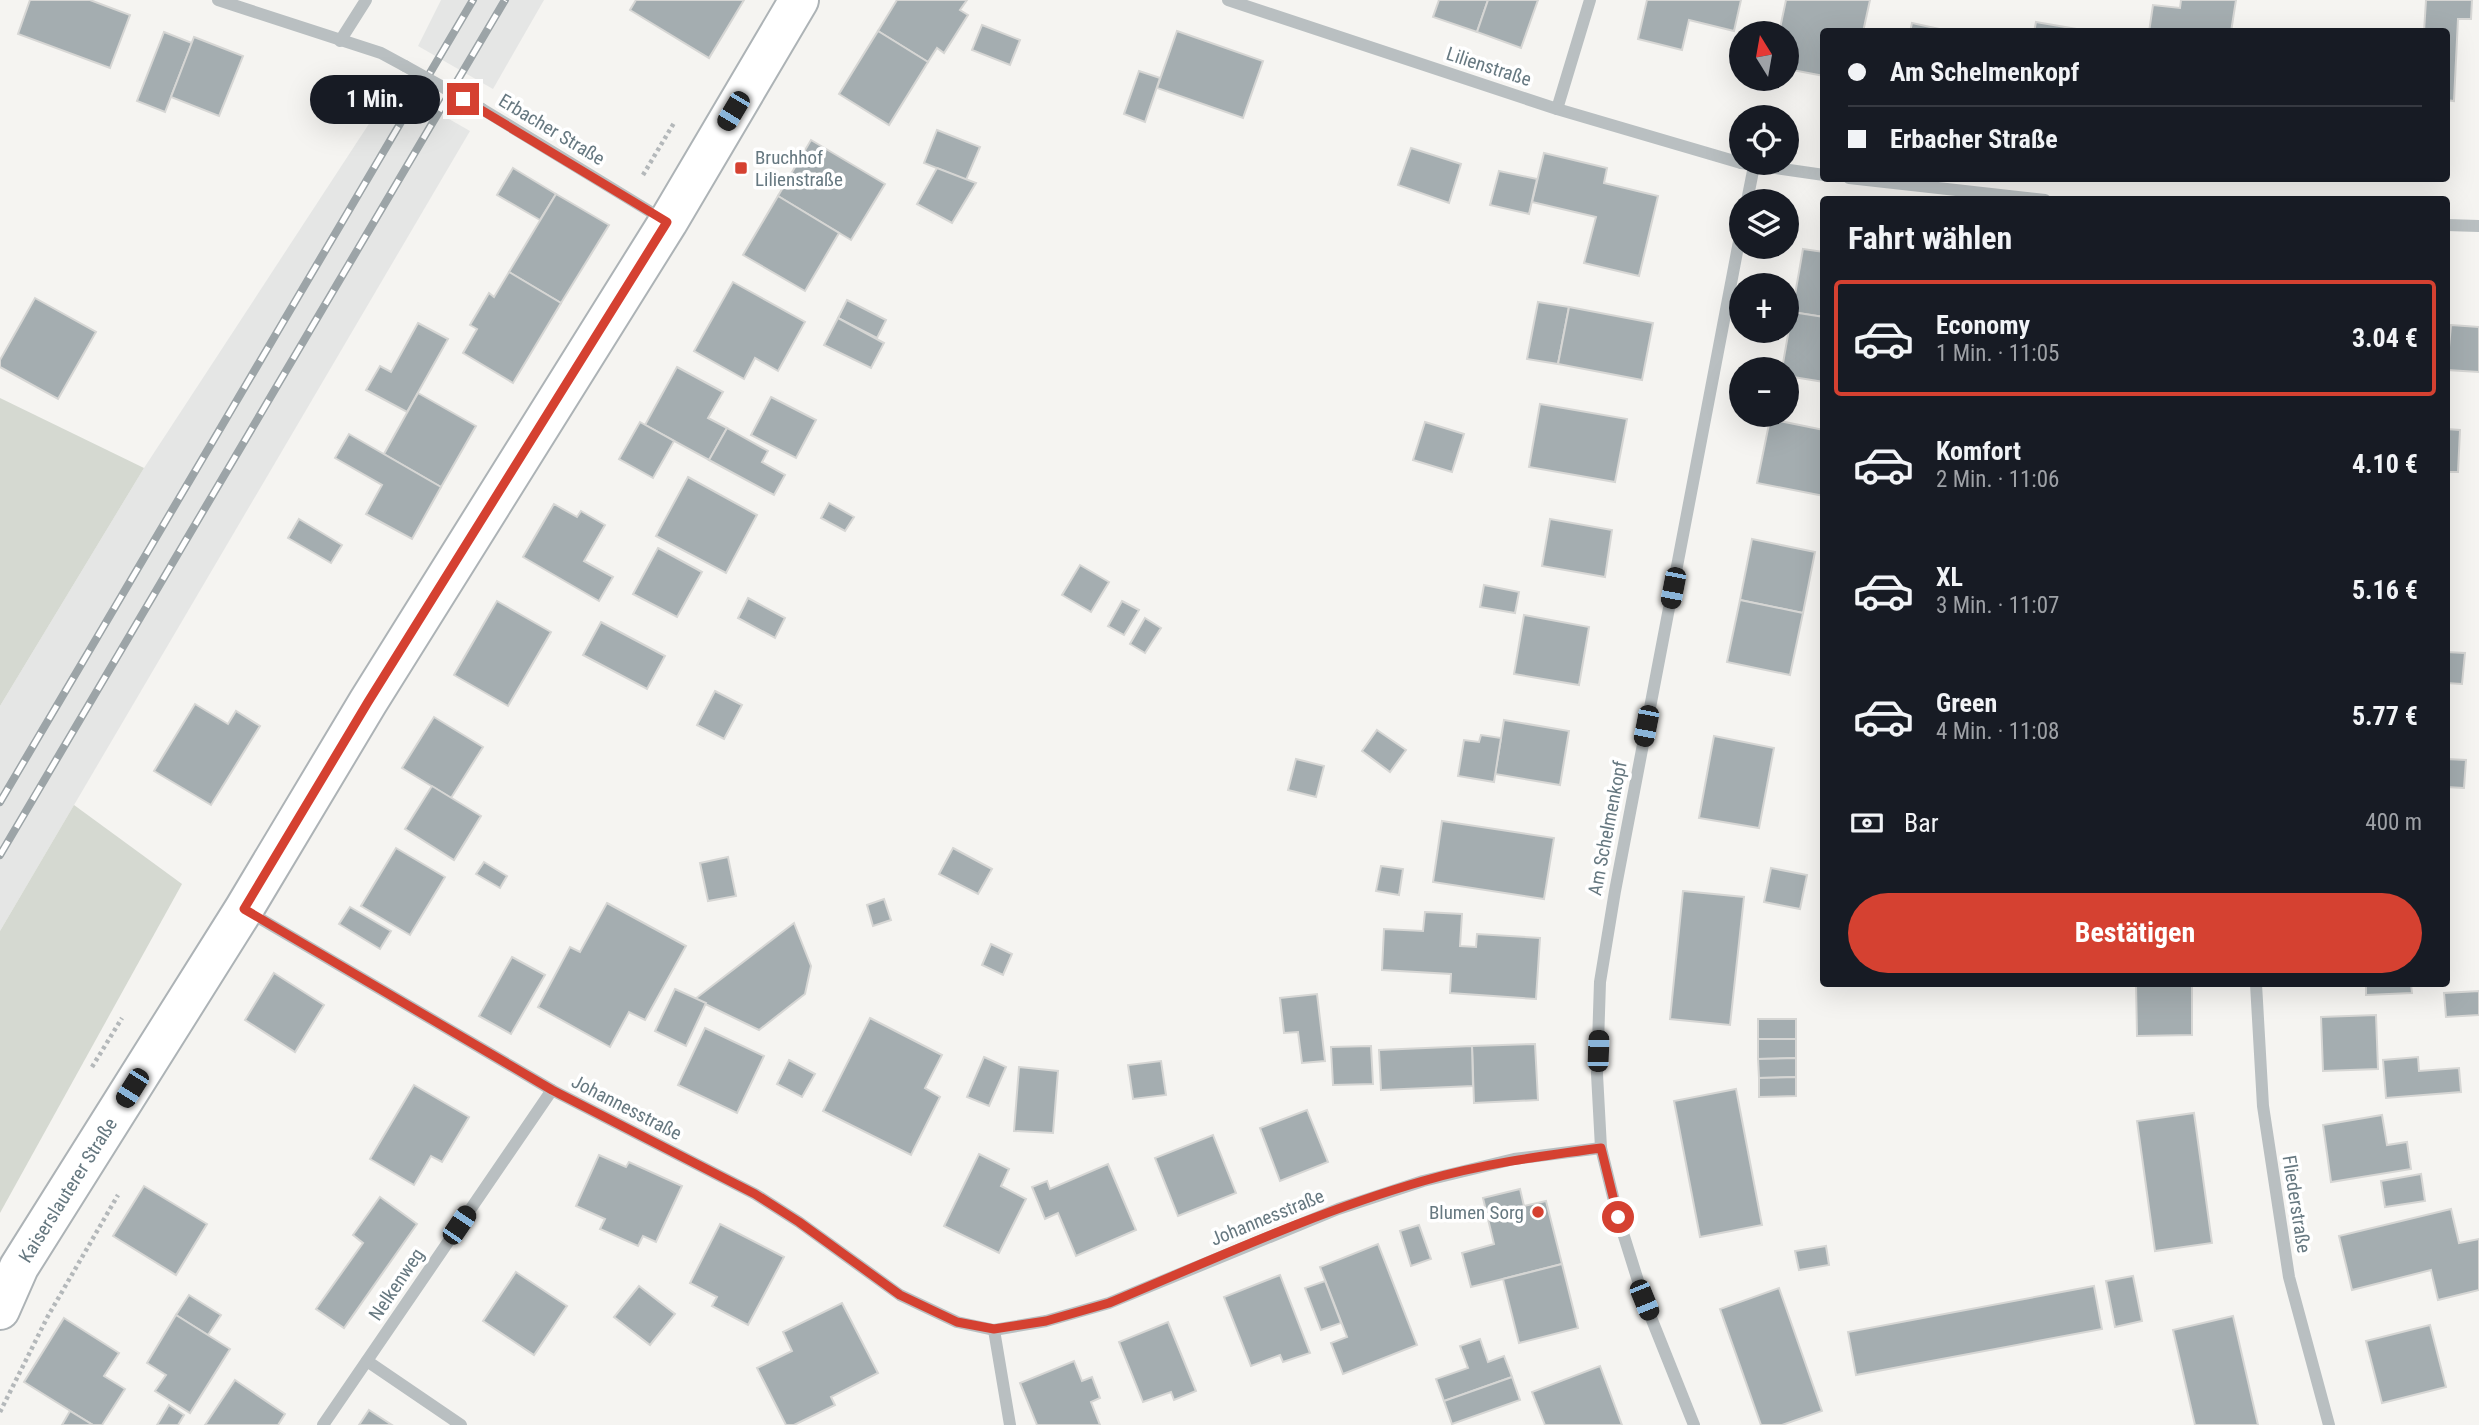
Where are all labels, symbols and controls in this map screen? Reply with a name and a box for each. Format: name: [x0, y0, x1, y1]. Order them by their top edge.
north arrow: [1729, 21, 1799, 91]
map controls: [1729, 21, 1799, 427]
street label: Lilienstraße: [1444, 42, 1534, 91]
text: Am Schelmenkopf: [1890, 57, 2079, 87]
callout: 1 Min.: [309, 74, 438, 124]
route end: [447, 83, 479, 115]
text: 1 Min.: [346, 86, 404, 113]
car: [714, 88, 753, 134]
street label: Erbacher Straße: [495, 89, 609, 170]
button: locate: [1729, 105, 1799, 175]
text: Erbacher Straße: [1890, 124, 2058, 154]
place label: Bruchhof Lilienstraße: [755, 146, 843, 191]
marker: Bruchhof Lilienstraße: [733, 160, 749, 176]
button: layers: [1729, 189, 1799, 259]
text: Fahrt wählen: [1848, 219, 2012, 257]
button: +: [1729, 273, 1799, 343]
icon: car: [1852, 307, 1915, 370]
text: Economy: [1936, 310, 2030, 340]
text: 3.04 €: [2352, 323, 2418, 353]
text: 1 Min. · 11:05: [1936, 340, 2059, 367]
button: −: [1729, 357, 1799, 427]
icon: car: [1852, 433, 1915, 496]
text: Komfort: [1936, 436, 2021, 466]
text: 4.10 €: [2352, 449, 2418, 479]
text: 2 Min. · 11:06: [1936, 466, 2059, 493]
icon: car: [1852, 559, 1915, 622]
text: XL: [1936, 562, 1963, 592]
car: [1659, 565, 1688, 611]
text: 5.16 €: [2352, 575, 2418, 605]
text: 3 Min. · 11:07: [1936, 592, 2059, 619]
icon: car: [1852, 685, 1915, 748]
text: Green: [1936, 688, 1997, 718]
text: 5.77 €: [2352, 701, 2418, 731]
car: [1632, 703, 1661, 749]
text: 4 Min. · 11:08: [1936, 718, 2059, 745]
street label: Am Schelmenkopf: [1583, 759, 1632, 897]
icon: cash: [1848, 804, 1886, 842]
text: Bar: [1904, 808, 1939, 838]
text: 400 m: [2365, 809, 2422, 836]
button: Bestätigen: [1848, 893, 2422, 973]
car: [1587, 1030, 1610, 1072]
car: [112, 1065, 153, 1111]
street label: Johannesstraße: [568, 1070, 686, 1145]
street label: Kaiserslauterer Straße: [14, 1113, 122, 1267]
street label: Fliederstraße: [2277, 1154, 2316, 1255]
street label: Johannesstraße: [1207, 1184, 1327, 1251]
place label: Blumen Sorg: [1429, 1201, 1524, 1224]
route start: [1602, 1201, 1634, 1233]
car: [439, 1202, 480, 1248]
marker: Blumen Sorg: [1530, 1204, 1546, 1220]
street label: Nelkenweg: [364, 1244, 429, 1325]
car: [1627, 1277, 1662, 1323]

